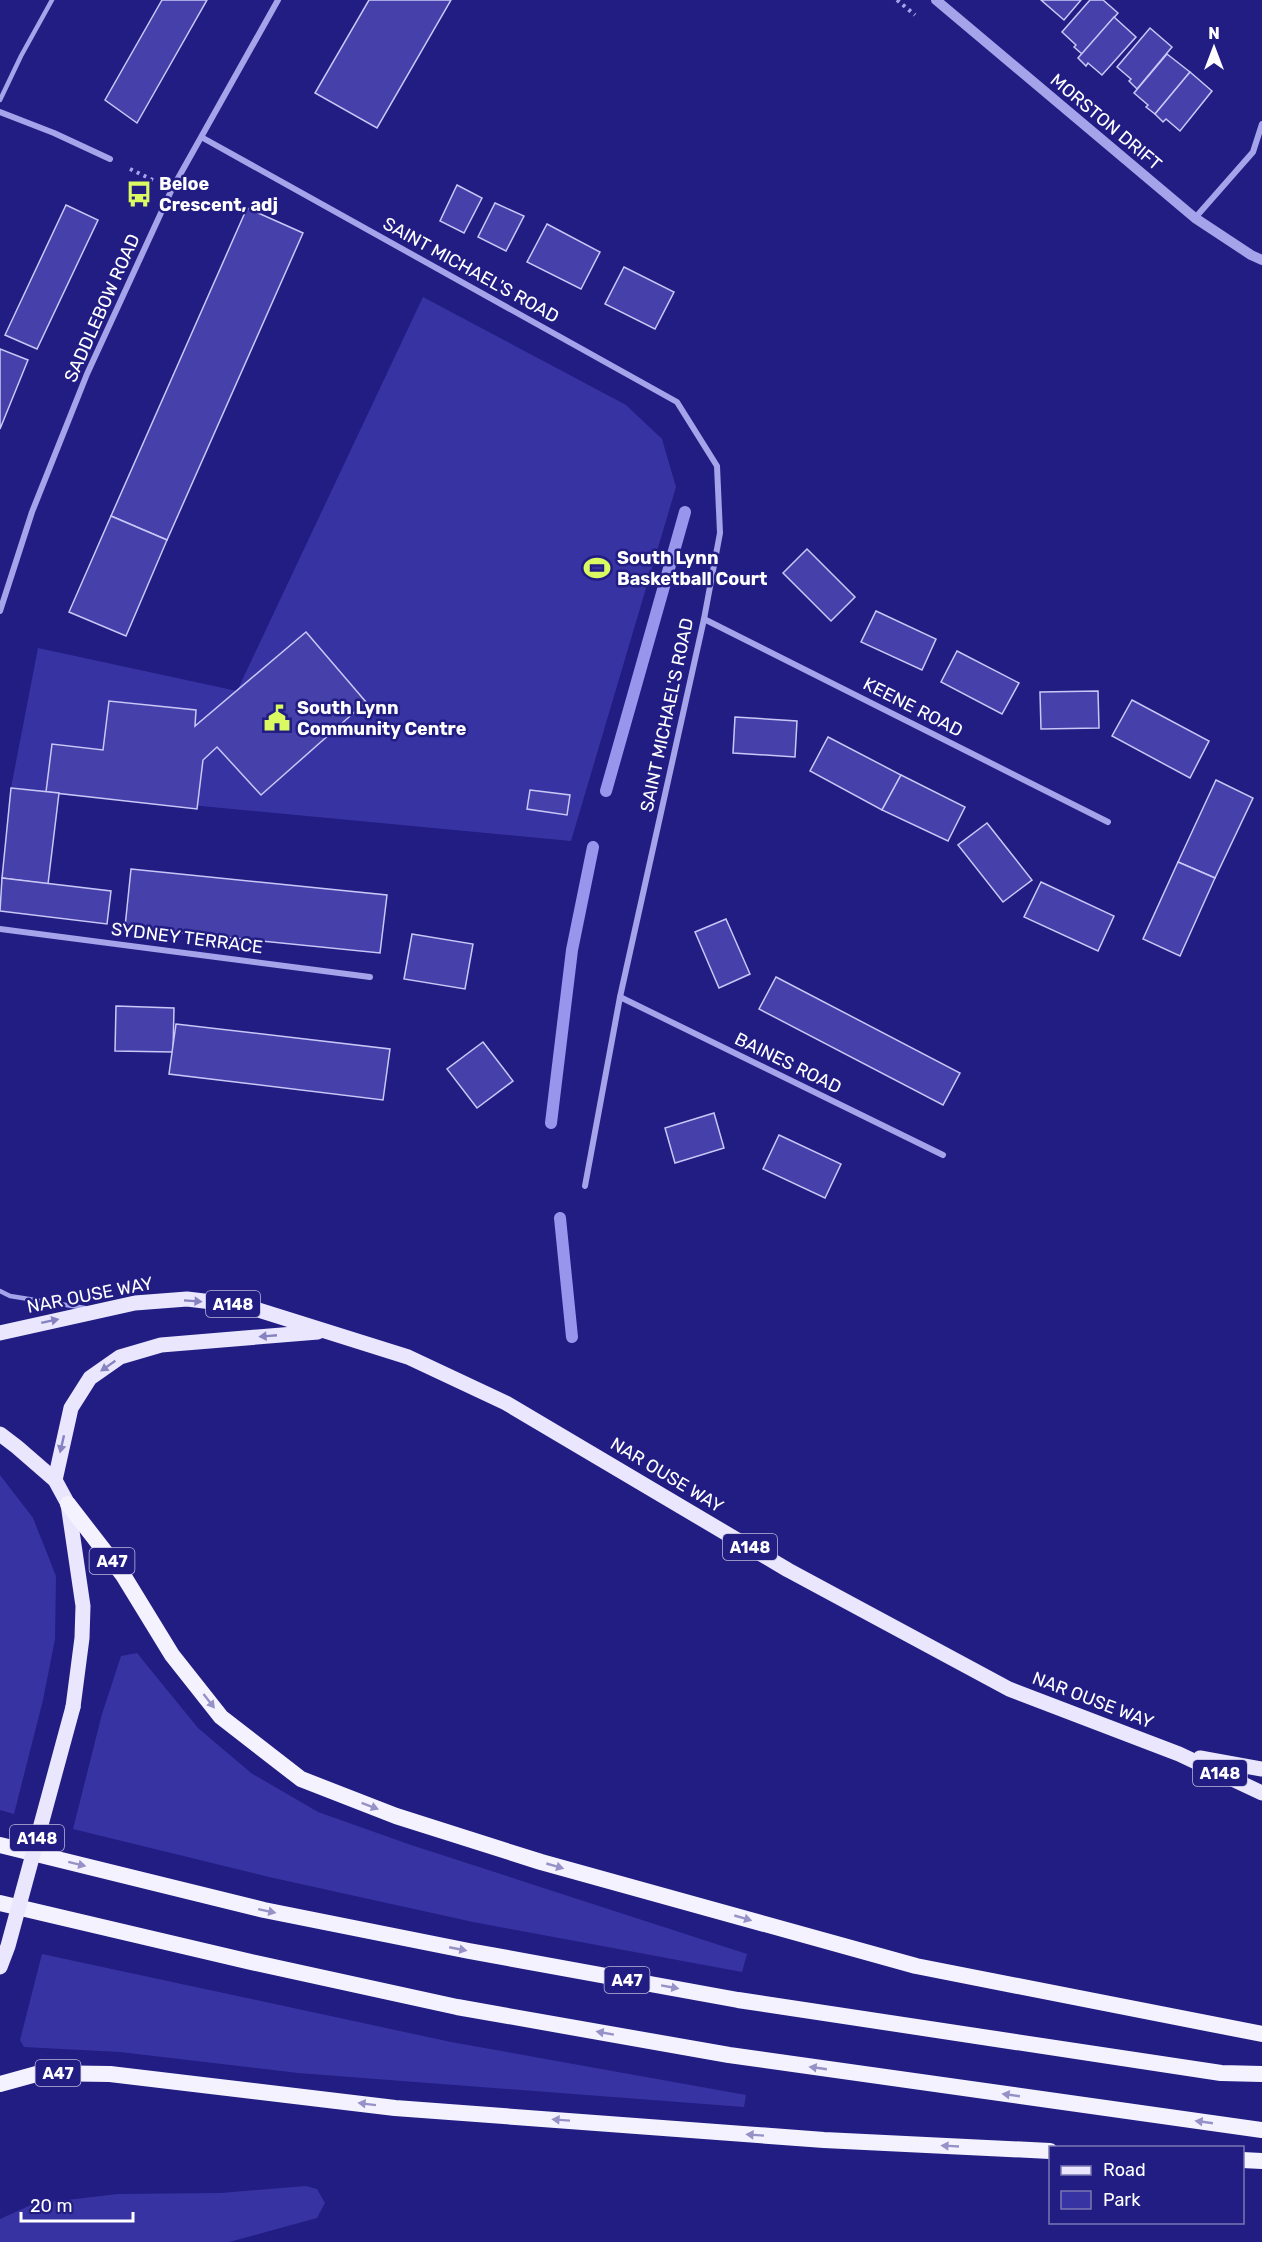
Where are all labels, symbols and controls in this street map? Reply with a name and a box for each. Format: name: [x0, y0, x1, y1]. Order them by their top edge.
north arrow: [1184, 18, 1244, 78]
text: N: [1208, 24, 1220, 43]
street label: MORSTON DRIFT: [1046, 69, 1166, 175]
place label: Beloe Crescent, adj: [159, 173, 278, 216]
bus stop icon: Beloe Crescent, adj: [124, 179, 154, 209]
street label: SAINT MICHAEL'S ROAD: [379, 212, 563, 328]
street label: SADDLEBOW ROAD: [59, 231, 145, 385]
place label: South Lynn Basketball Court: [617, 547, 767, 590]
sports icon: South Lynn Basketball Court: [582, 553, 612, 583]
street label: SAINT MICHAEL'S ROAD: [636, 616, 698, 814]
street label: KEENE ROAD: [860, 673, 966, 741]
place label: South Lynn Community Centre: [297, 697, 467, 740]
public building icon: South Lynn Community Centre: [262, 703, 292, 733]
street label: SYDNEY TERRACE: [110, 918, 264, 958]
street label: BAINES ROAD: [731, 1028, 845, 1098]
street label: NAR OUSE WAY: [25, 1272, 155, 1318]
road number: A148: [206, 1291, 260, 1317]
one-way arrow: [184, 1296, 203, 1305]
one-way arrow: [41, 1316, 60, 1325]
one-way arrow: [259, 1331, 278, 1341]
one-way arrow: [100, 1360, 116, 1371]
street label: NAR OUSE WAY: [606, 1433, 728, 1518]
one-way arrow: [57, 1434, 66, 1453]
road number: A148: [723, 1534, 777, 1560]
road number: A47: [90, 1548, 134, 1574]
street label: NAR OUSE WAY: [1029, 1667, 1157, 1733]
one-way arrow: [202, 1693, 215, 1709]
road number: A148: [1193, 1760, 1247, 1786]
one-way arrow: [361, 1802, 379, 1811]
road number: A148: [10, 1825, 64, 1851]
one-way arrow: [68, 1860, 86, 1870]
one-way arrow: [546, 1862, 564, 1871]
one-way arrow: [257, 1907, 276, 1916]
one-way arrow: [734, 1914, 752, 1923]
one-way arrow: [449, 1945, 468, 1954]
road number: A47: [604, 1967, 650, 1993]
one-way arrow: [661, 1983, 680, 1992]
one-way arrow: [595, 2028, 614, 2037]
road number: A47: [36, 2060, 80, 2086]
one-way arrow: [808, 2063, 827, 2072]
one-way arrow: [1001, 2090, 1020, 2099]
one-way arrow: [357, 2100, 376, 2109]
one-way arrow: [551, 2116, 570, 2125]
one-way arrow: [1194, 2117, 1213, 2126]
one-way arrow: [746, 2130, 765, 2140]
one-way arrow: [941, 2142, 960, 2151]
legend: [1049, 2146, 1244, 2224]
text: Road: [1103, 2159, 1146, 2181]
scale bar: [21, 2185, 134, 2223]
text: Park: [1103, 2189, 1141, 2211]
text: 20 m: [30, 2195, 72, 2217]

